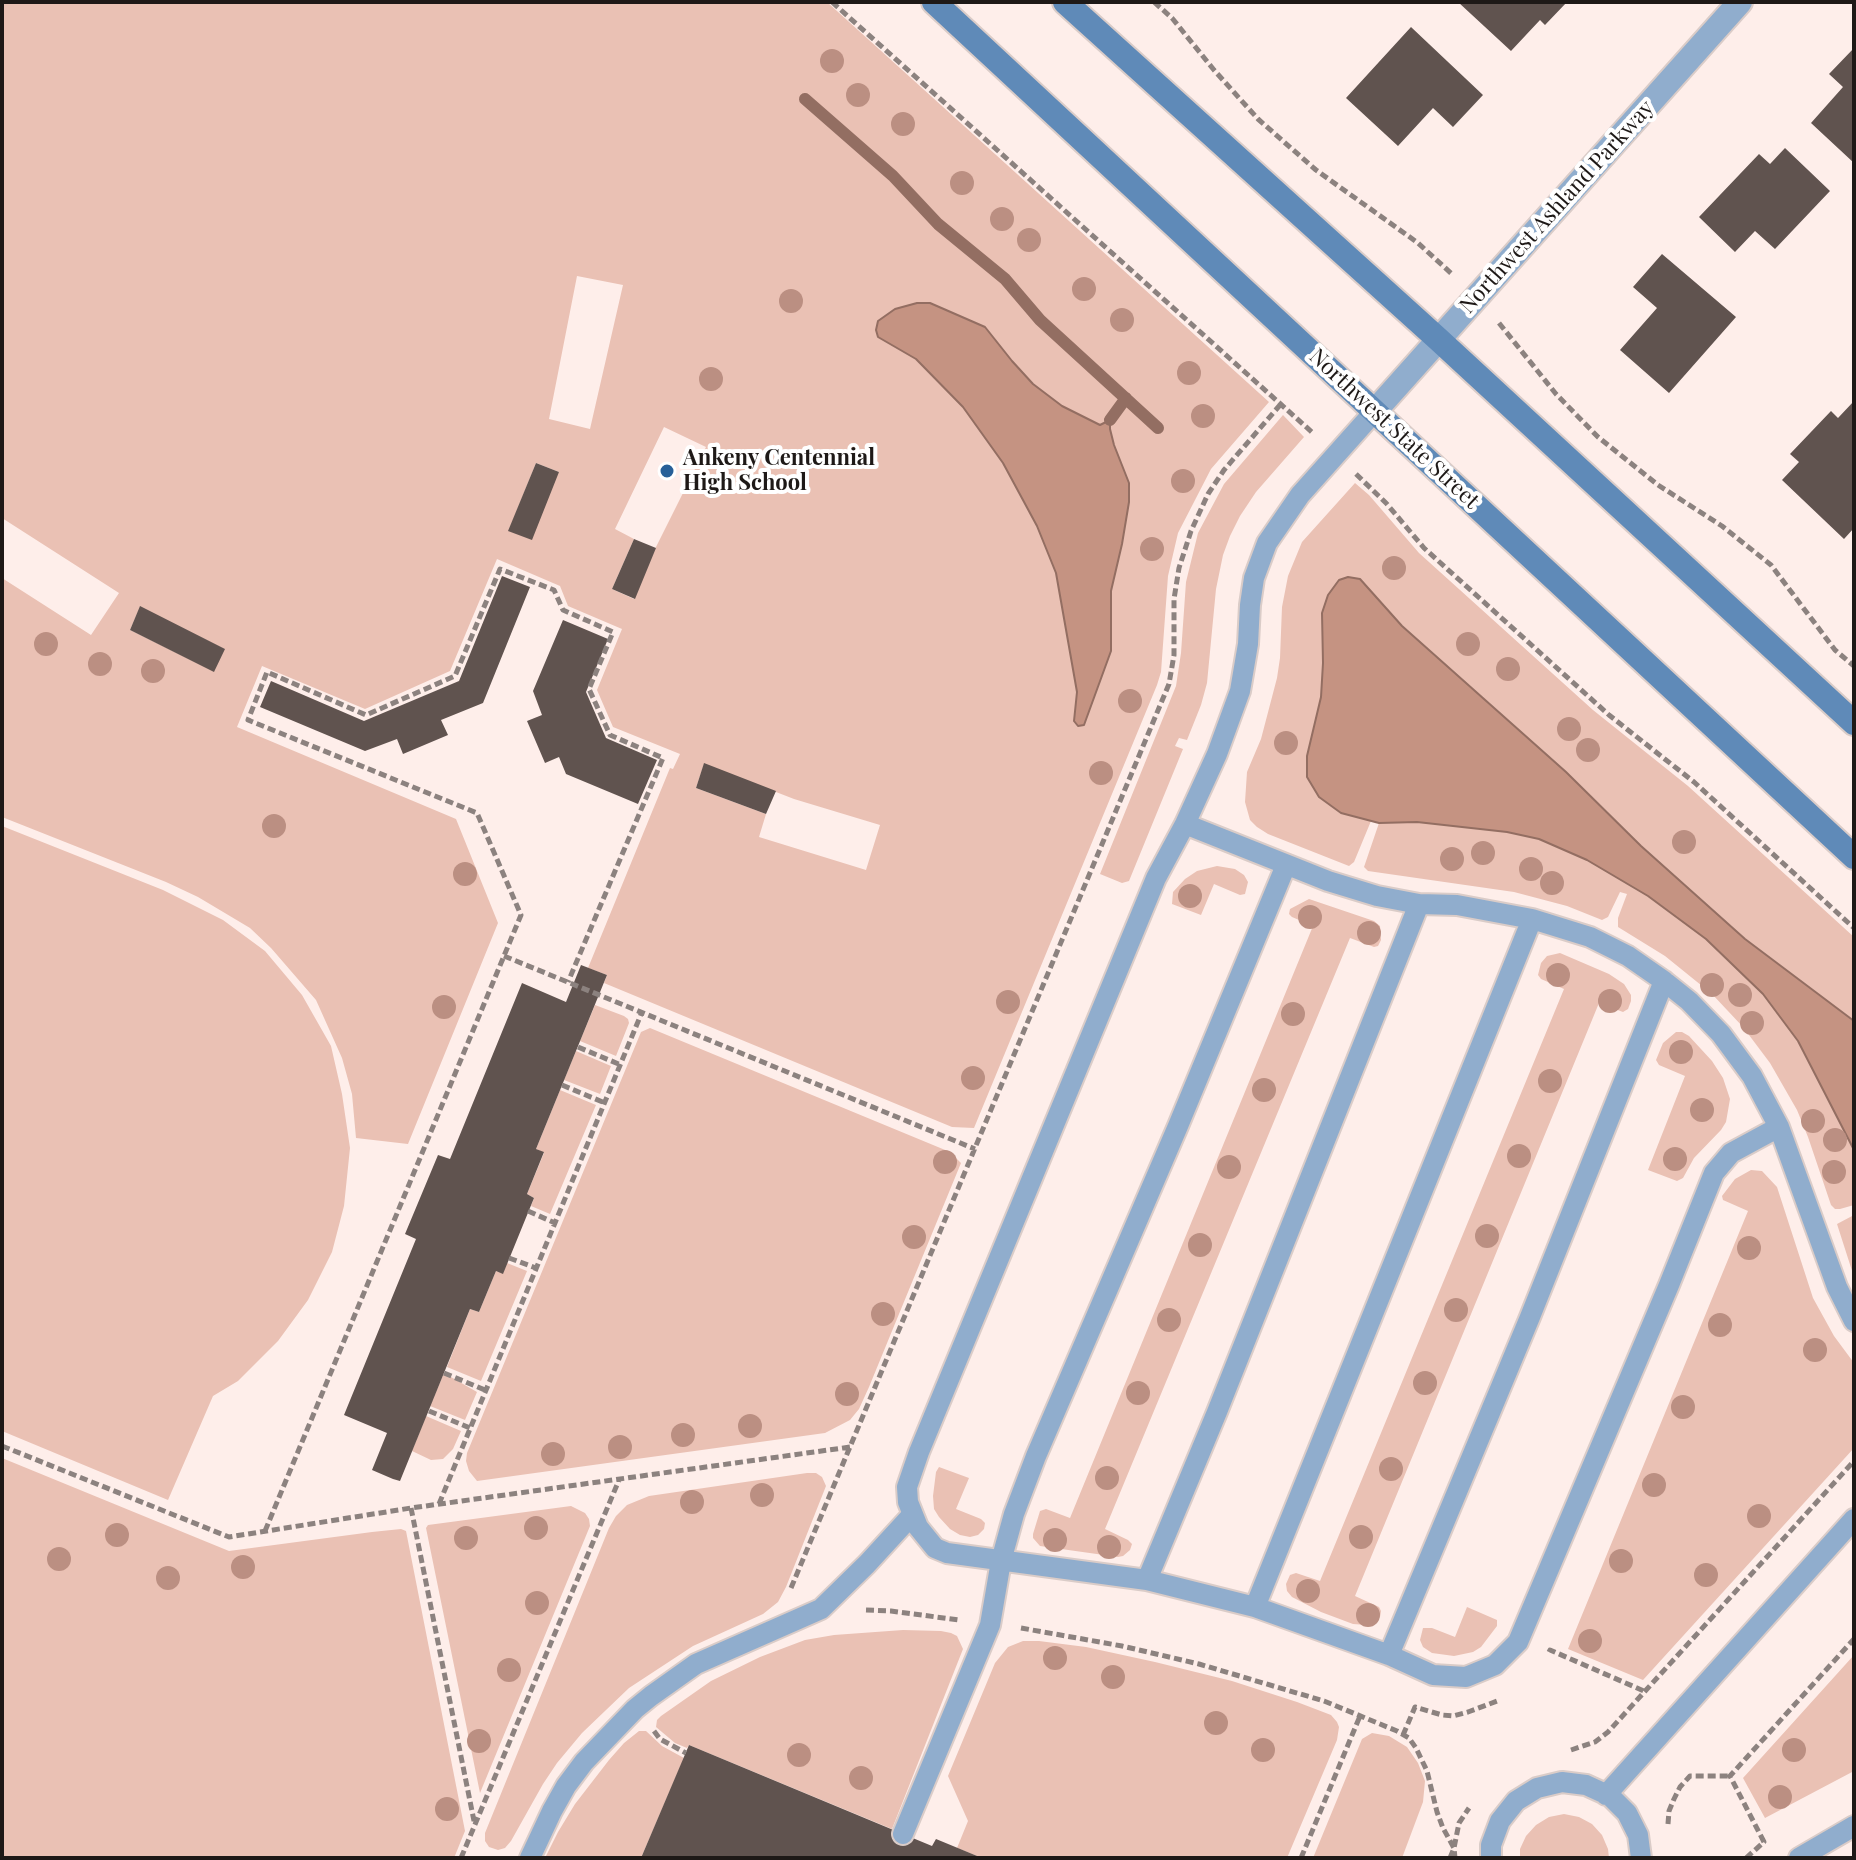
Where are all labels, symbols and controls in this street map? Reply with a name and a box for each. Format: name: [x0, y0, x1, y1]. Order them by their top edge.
street label: Northwest Ashland Parkway: [1454, 95, 1660, 319]
street label: Northwest State Street: [1304, 343, 1484, 515]
place label: Ankeny Centennial High School: [683, 445, 875, 496]
marker: Ankeny Centennial High School: [658, 462, 676, 480]

